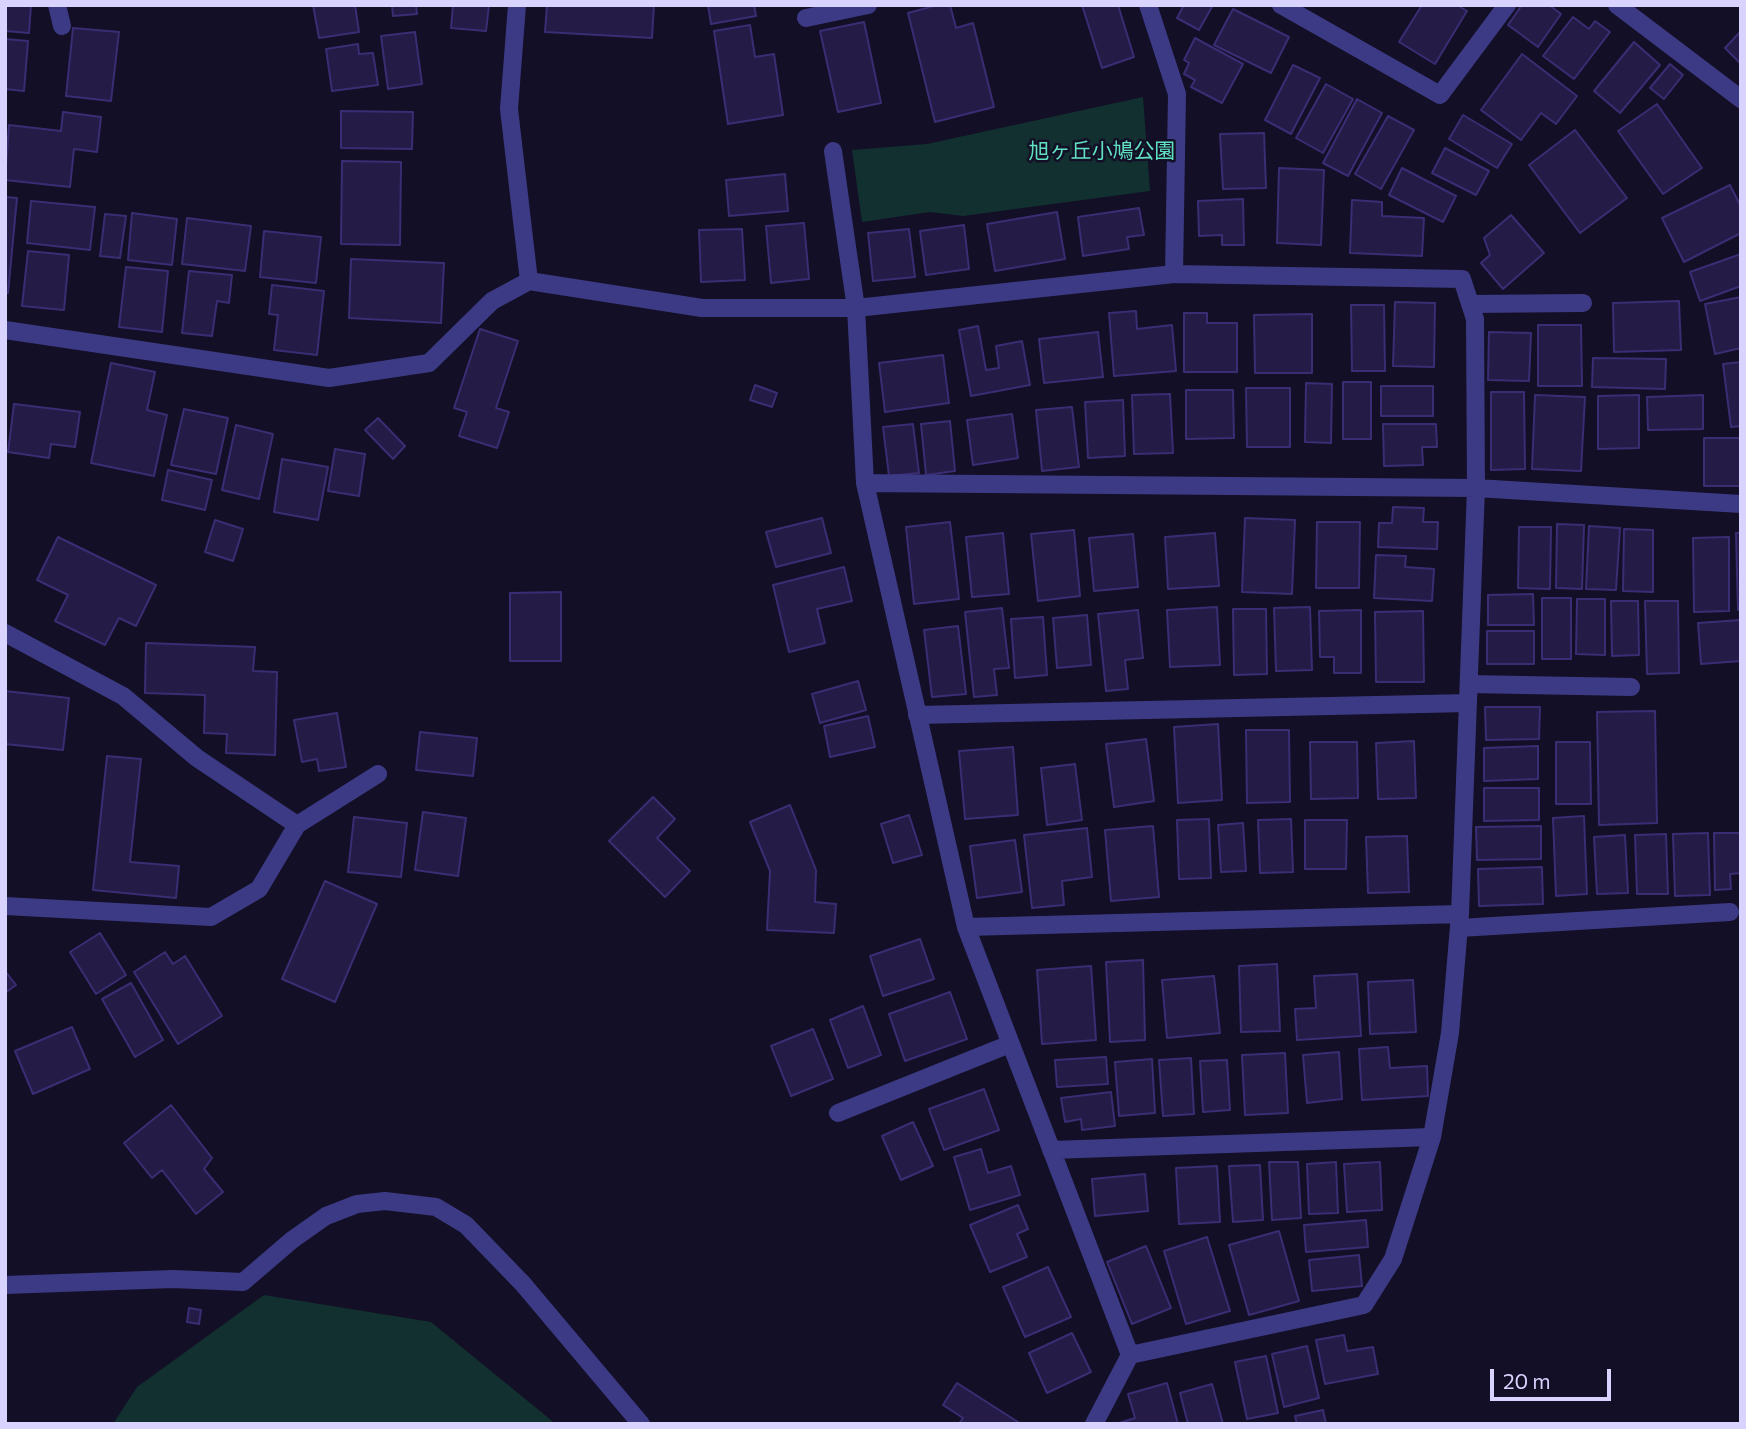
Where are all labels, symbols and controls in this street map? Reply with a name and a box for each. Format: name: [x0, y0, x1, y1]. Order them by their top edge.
park label: 旭ヶ丘小鳩公園: [1029, 138, 1175, 164]
scale bar: [1494, 1356, 1615, 1400]
text: 20 m: [1503, 1368, 1551, 1393]

